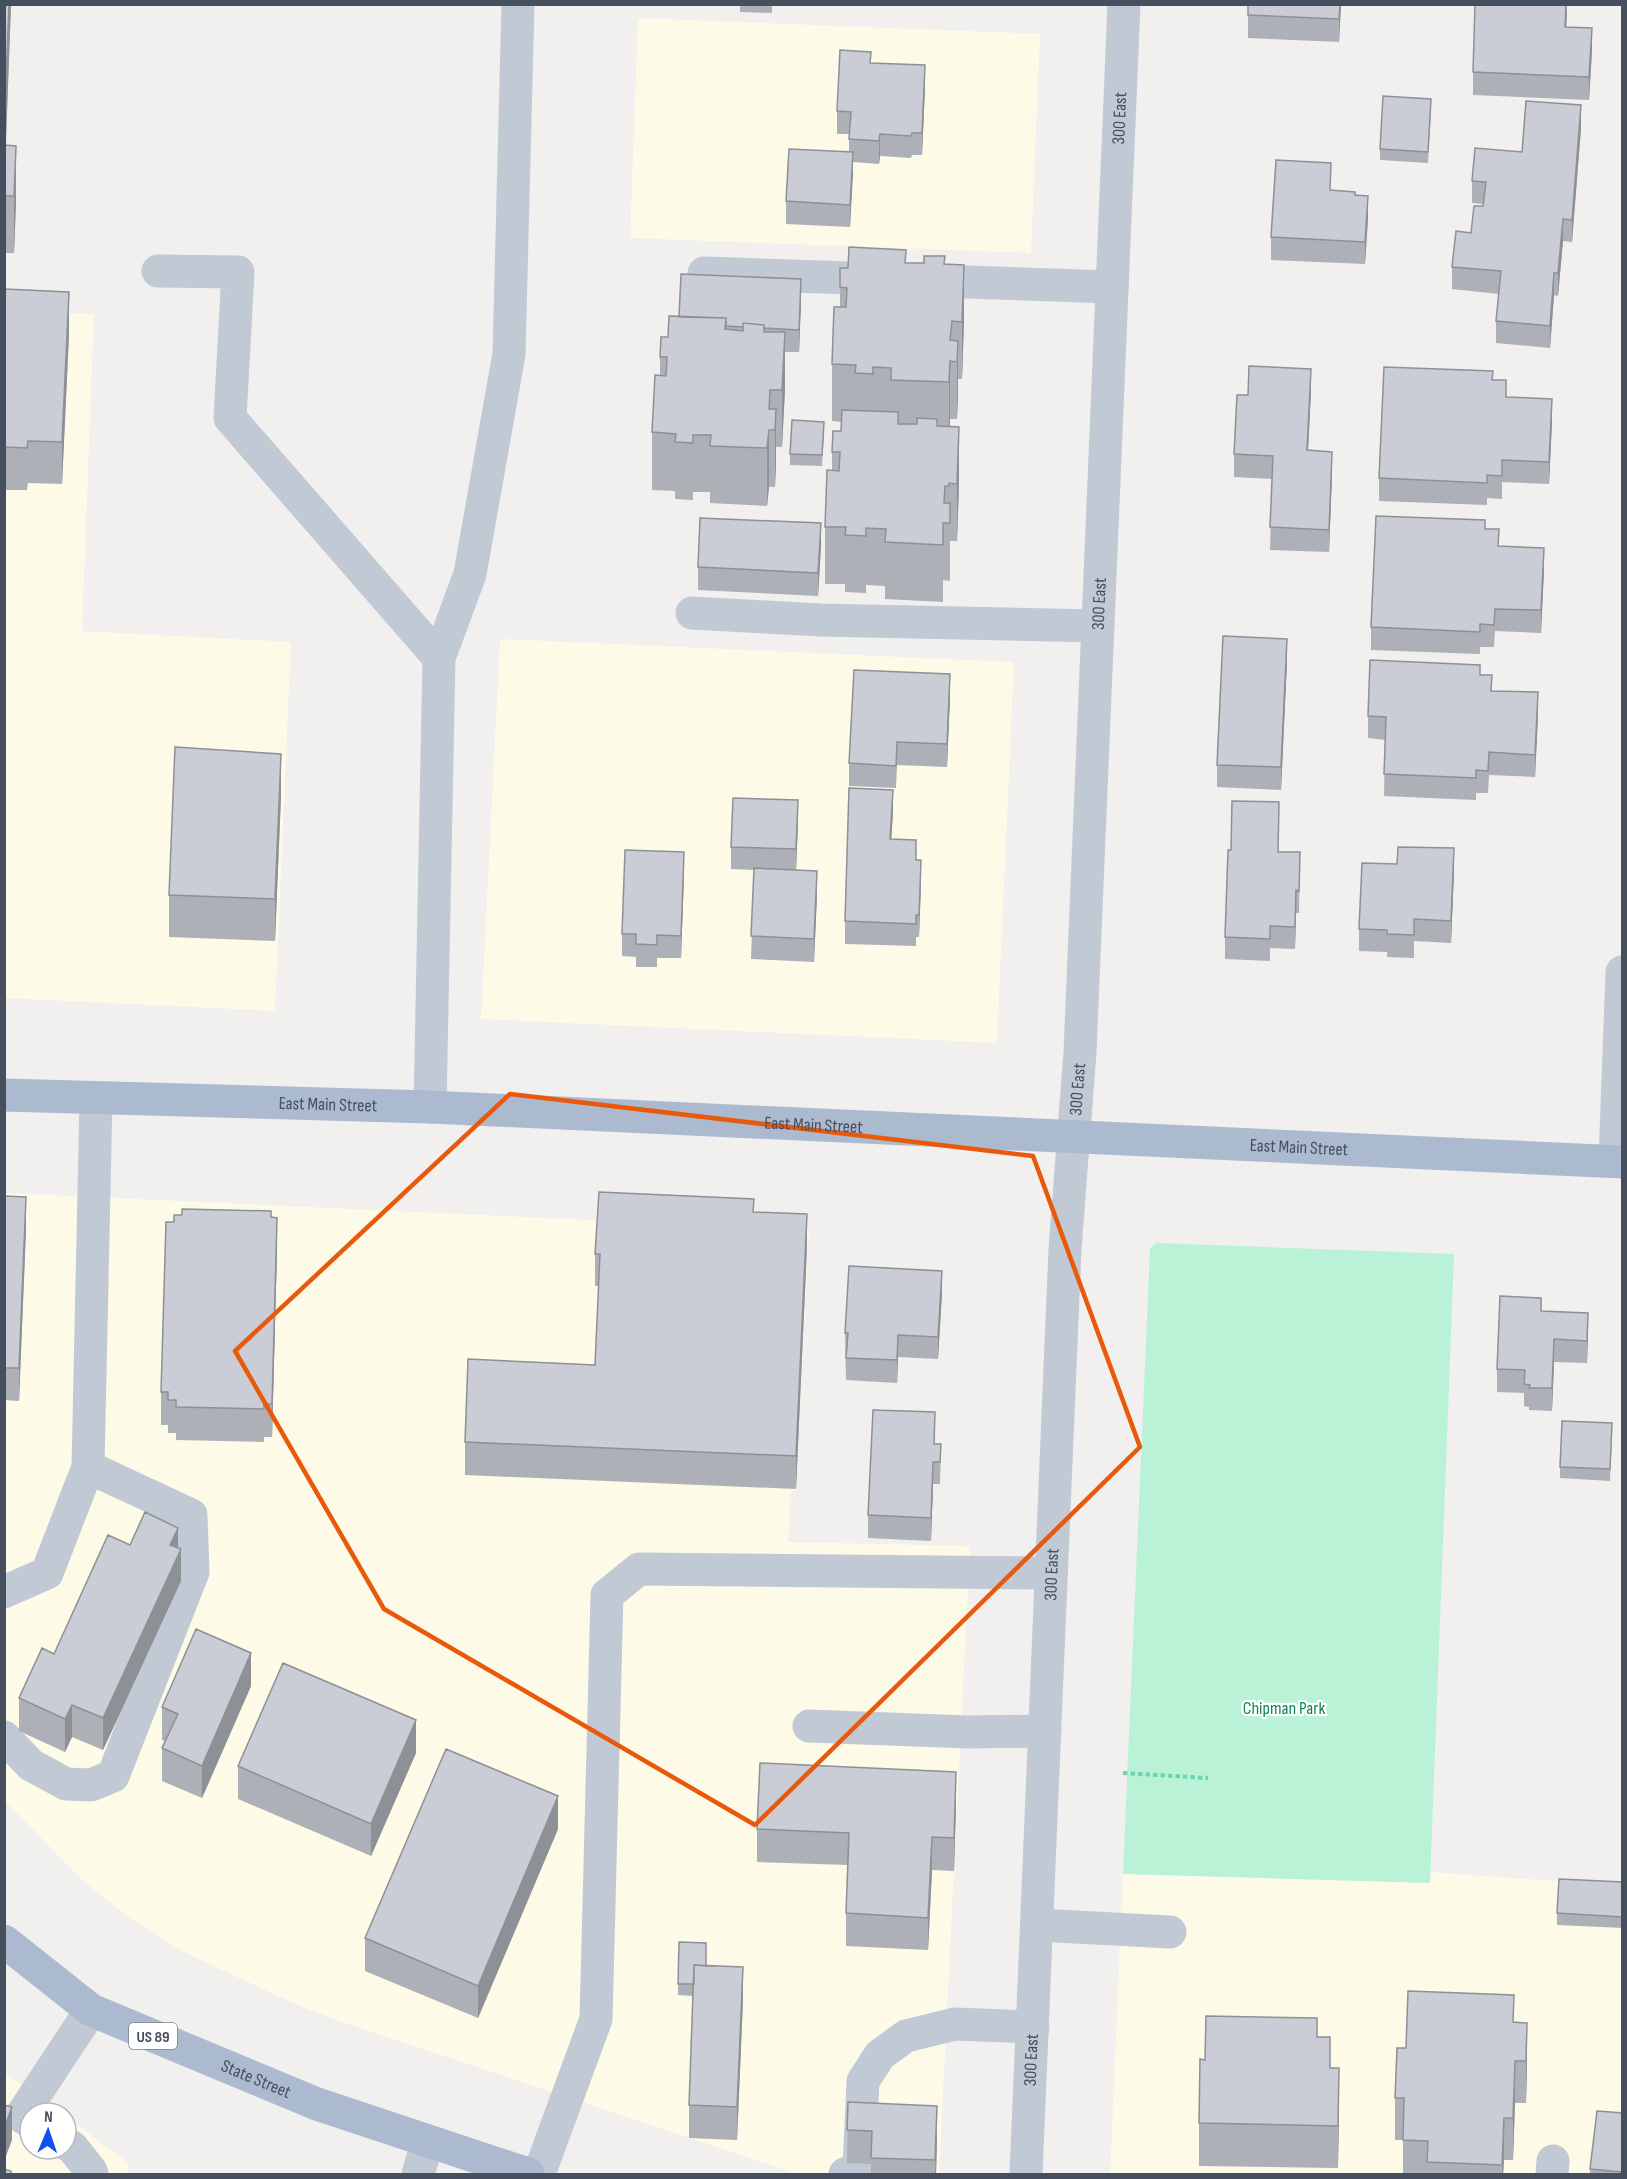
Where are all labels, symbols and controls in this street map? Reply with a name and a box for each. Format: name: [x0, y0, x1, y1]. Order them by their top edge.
street label: 300 East: [1108, 91, 1131, 145]
street label: 300 East: [1088, 577, 1111, 630]
street label: 300 East: [1065, 1062, 1090, 1116]
street label: East Main Street: [278, 1093, 378, 1117]
street label: East Main Street: [764, 1112, 864, 1138]
street label: East Main Street: [1249, 1135, 1349, 1160]
street label: 300 East: [1040, 1547, 1063, 1601]
park label: Chipman Park: [1243, 1698, 1325, 1719]
road number: US 89: [129, 2023, 177, 2049]
street label: 300 East: [1020, 2033, 1043, 2087]
street label: State Street: [218, 2055, 295, 2103]
north arrow: [18, 2101, 78, 2161]
text: N: [44, 2108, 53, 2127]

